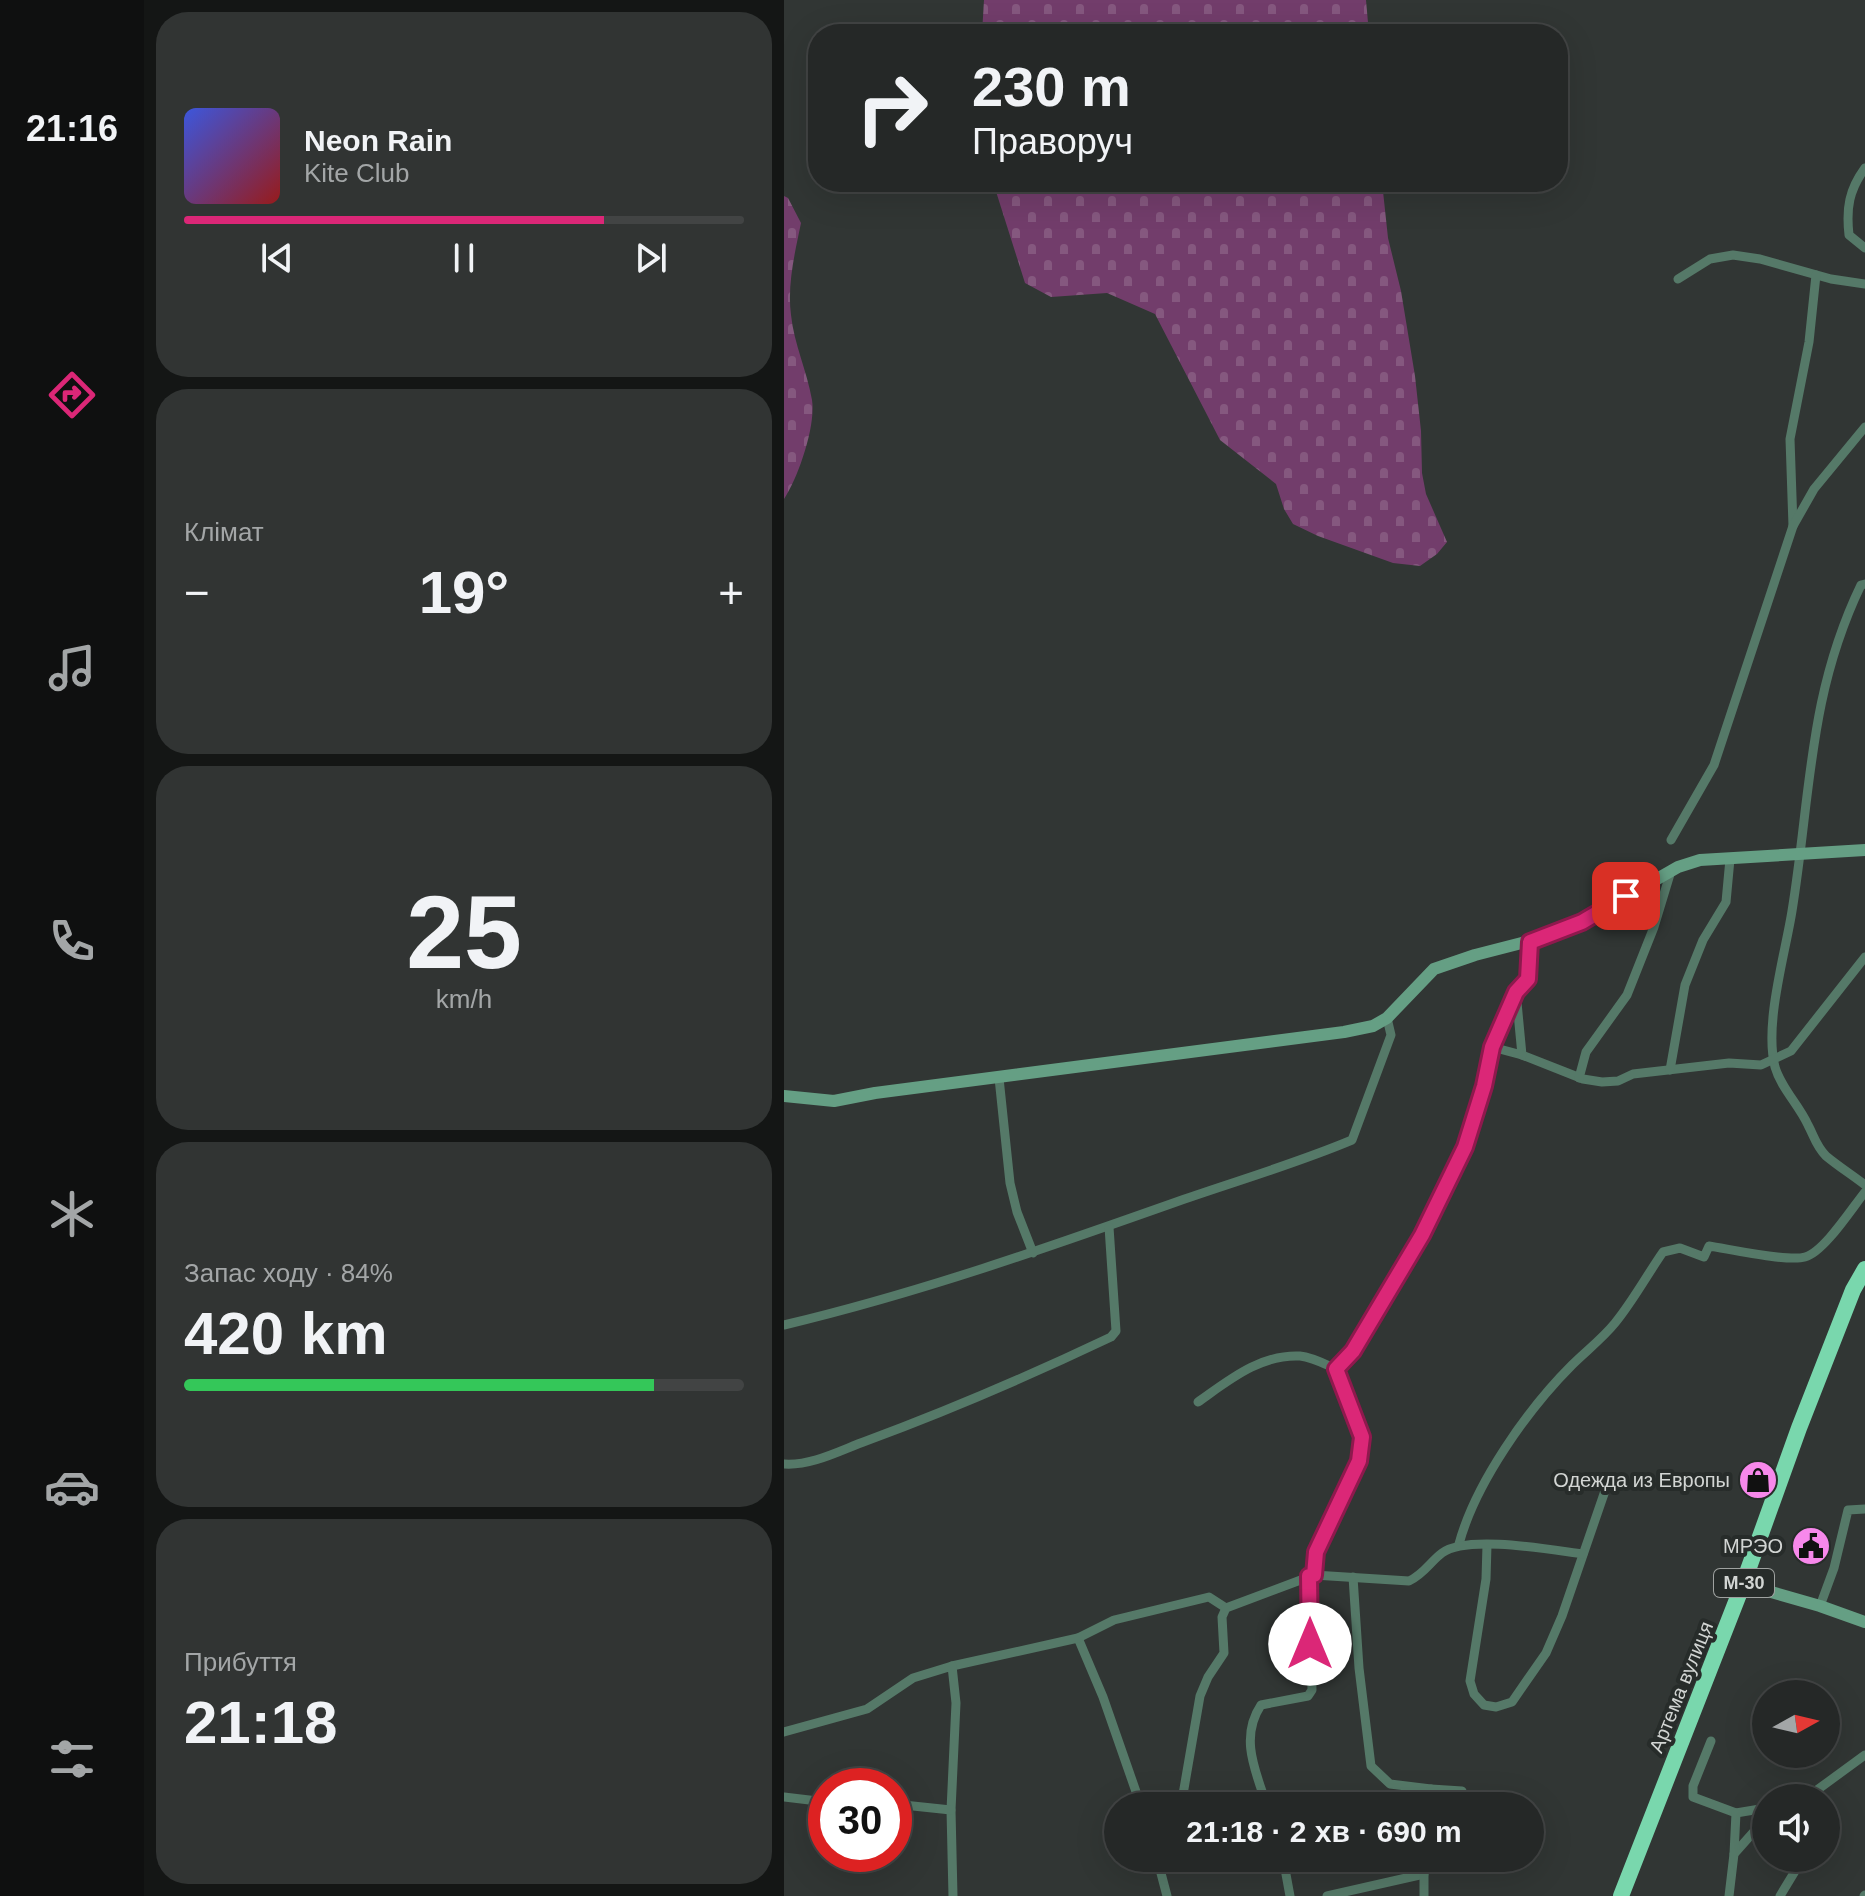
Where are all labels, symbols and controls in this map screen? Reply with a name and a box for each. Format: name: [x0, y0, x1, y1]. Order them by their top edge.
text: 230 m: [972, 55, 1131, 118]
icon: right: [840, 56, 944, 160]
text: 21:16: [26, 108, 118, 149]
text: Праворуч: [972, 121, 1133, 162]
text: Neon Rain: [304, 124, 452, 157]
text: Kite Club: [304, 158, 410, 188]
icon: previous: [255, 236, 299, 280]
icon: pause: [442, 236, 486, 280]
icon: next: [629, 236, 673, 280]
icon: directions: [44, 367, 100, 423]
text: Клімат: [184, 517, 264, 547]
text: 19°: [419, 559, 509, 626]
text: −: [184, 568, 210, 617]
text: +: [718, 568, 744, 617]
icon: music: [44, 640, 100, 696]
pin: [1592, 862, 1660, 930]
text: 25: [406, 874, 522, 990]
icon: arrive: [1604, 874, 1648, 918]
icon: phone: [44, 913, 100, 969]
text: km/h: [436, 984, 492, 1014]
icon: climate: [44, 1186, 100, 1242]
text: Запас ходу · 84%: [184, 1258, 393, 1288]
text: 420 km: [184, 1300, 388, 1367]
icon: car: [44, 1459, 100, 1515]
shop icon: Одежда из Европы: [1737, 1459, 1779, 1501]
place label: Одежда из Европы: [1553, 1469, 1730, 1491]
public building icon: МРЭО: [1790, 1525, 1832, 1567]
place label: МРЭО: [1723, 1535, 1783, 1557]
road number: М-30: [1714, 1569, 1774, 1597]
position arrow: [1268, 1602, 1352, 1686]
street label: Артема вулиця: [1645, 1618, 1717, 1756]
text: Прибуття: [184, 1647, 297, 1677]
north arrow: [1752, 1680, 1840, 1768]
map controls: [1752, 1680, 1840, 1872]
text: 21:18: [184, 1689, 337, 1756]
icon: filters: [44, 1731, 100, 1787]
speed limit sign: 30: [808, 1768, 912, 1872]
button: sound: [1752, 1784, 1840, 1872]
text: 21:18 · 2 хв · 690 m: [1186, 1815, 1462, 1848]

